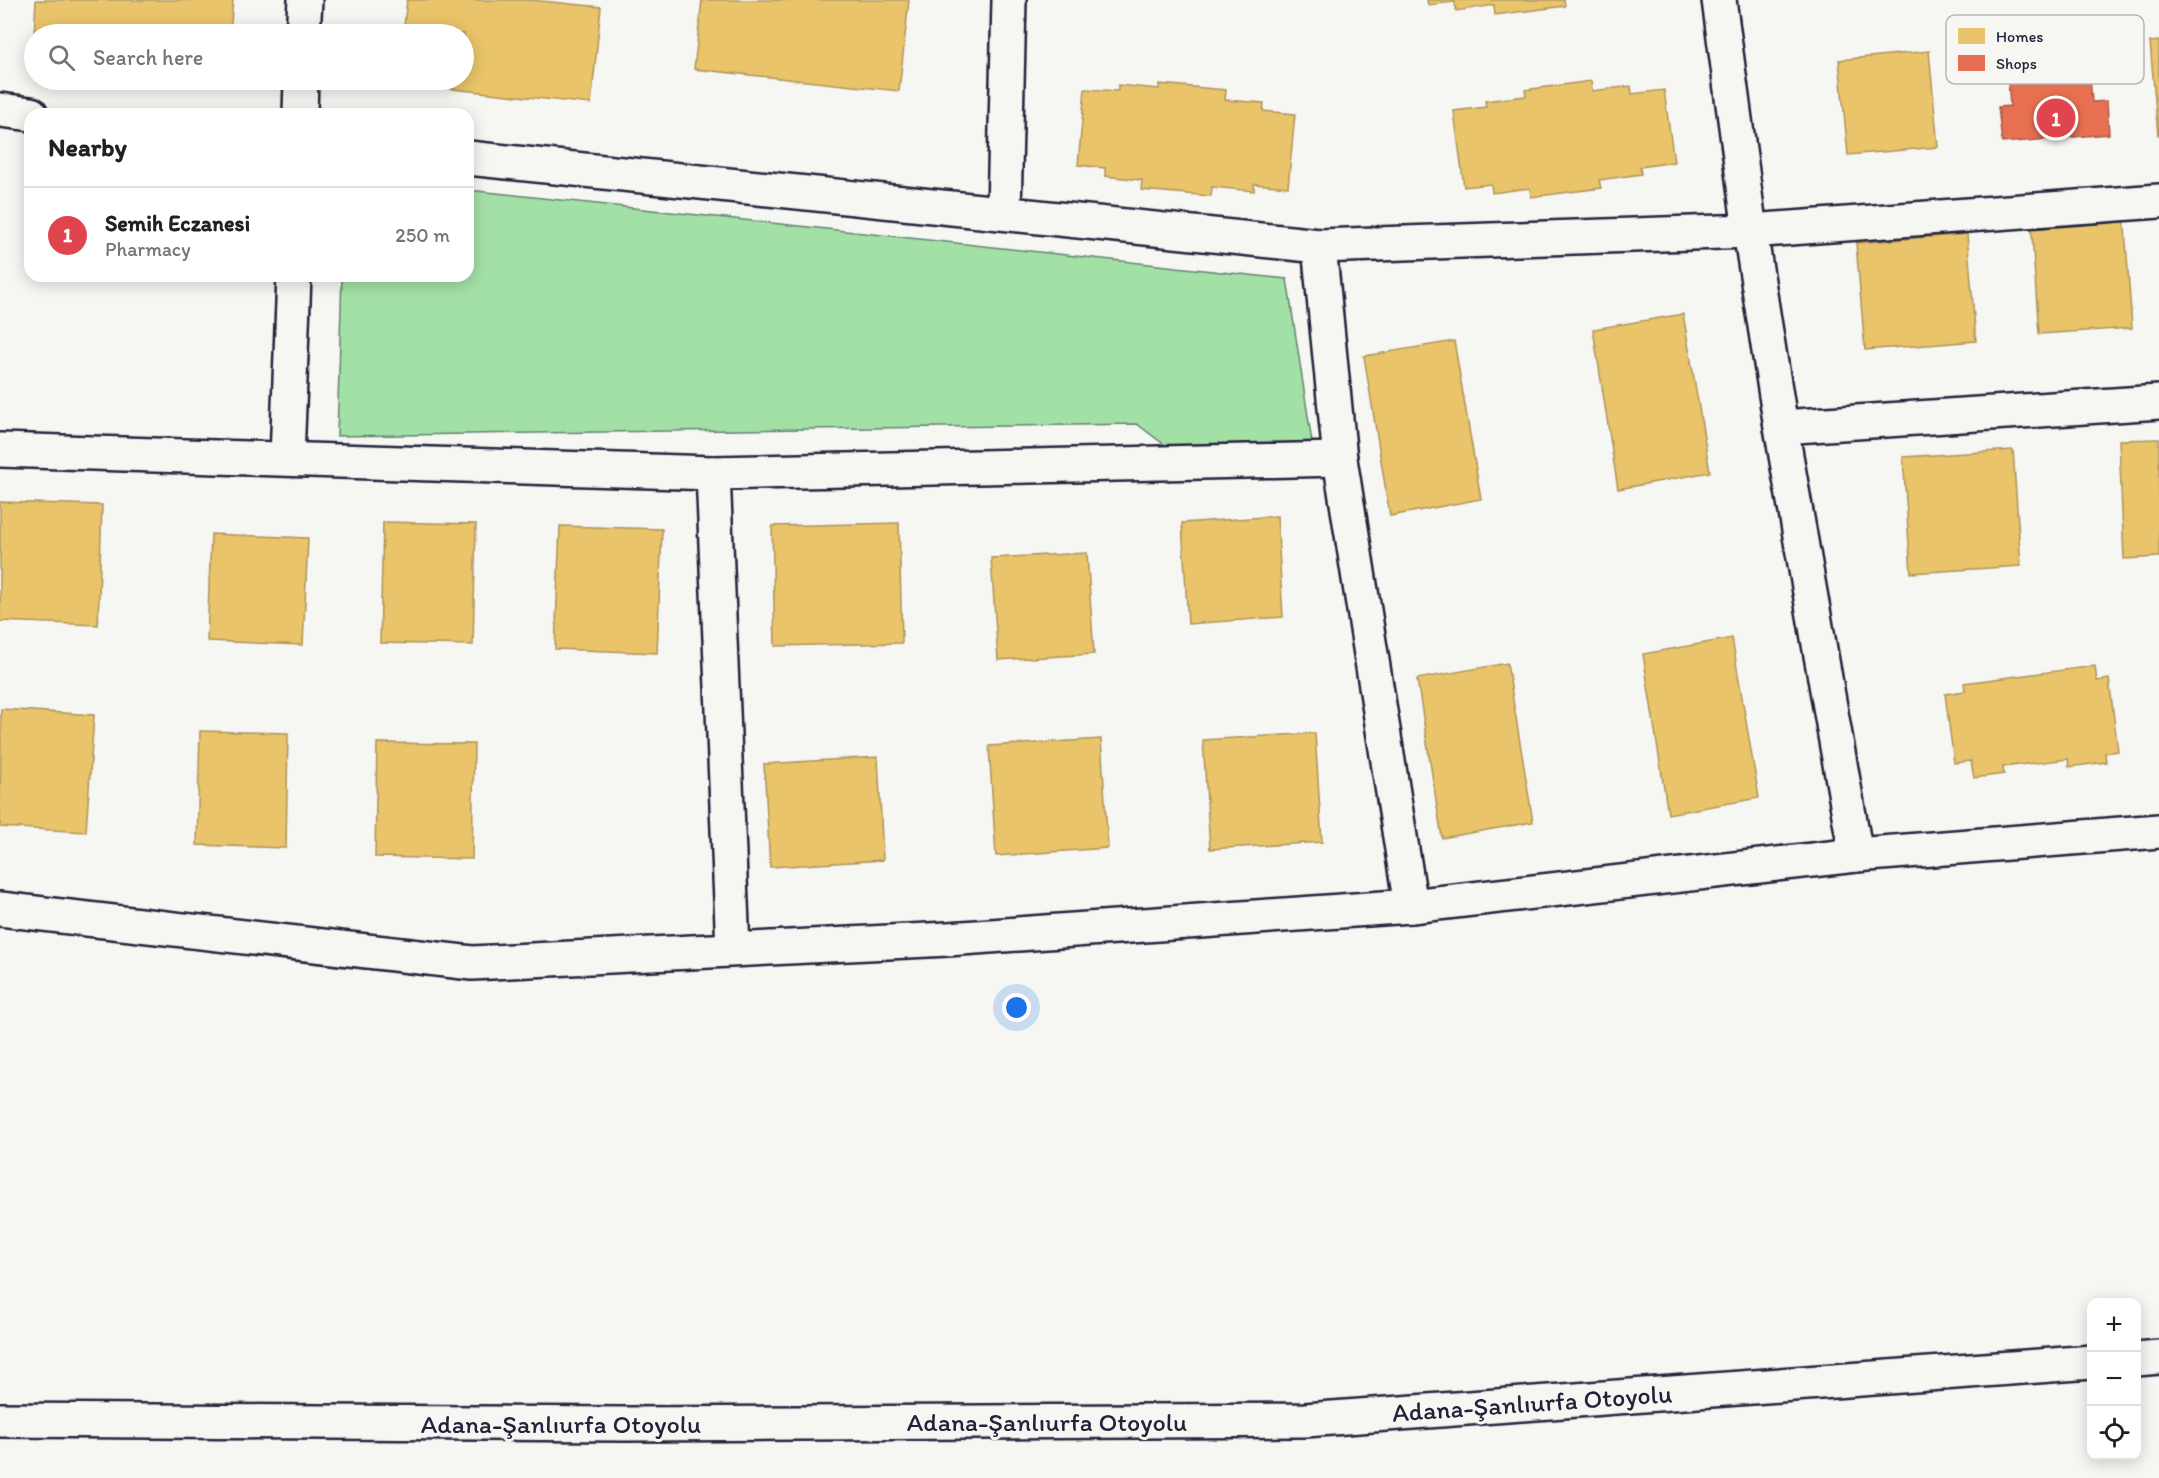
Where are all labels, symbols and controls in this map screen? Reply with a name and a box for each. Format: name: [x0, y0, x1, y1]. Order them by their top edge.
legend: [1946, 15, 2144, 84]
search box: [24, 24, 474, 90]
text: Homes: [1996, 27, 2043, 46]
icon: search: [45, 41, 78, 74]
text: Search here: [93, 44, 203, 71]
text: Shops: [1996, 54, 2037, 73]
pin: 1: [2036, 96, 2076, 140]
text: Nearby: [48, 131, 127, 163]
text: Semih Eczanesi: [105, 210, 250, 237]
text: 1: [63, 223, 72, 247]
text: 250 m: [395, 223, 450, 247]
text: Pharmacy: [105, 237, 191, 261]
your location: [1002, 993, 1031, 1022]
map controls: [2087, 1298, 2141, 1460]
button: +: [2087, 1298, 2141, 1352]
button: −: [2087, 1352, 2141, 1406]
street label: Adana-Şanlıurfa Otoyolu: [1391, 1377, 1673, 1429]
street label: Adana-Şanlıurfa Otoyolu: [907, 1406, 1187, 1438]
button: locate: [2087, 1406, 2141, 1460]
street label: Adana-Şanlıurfa Otoyolu: [421, 1408, 701, 1440]

